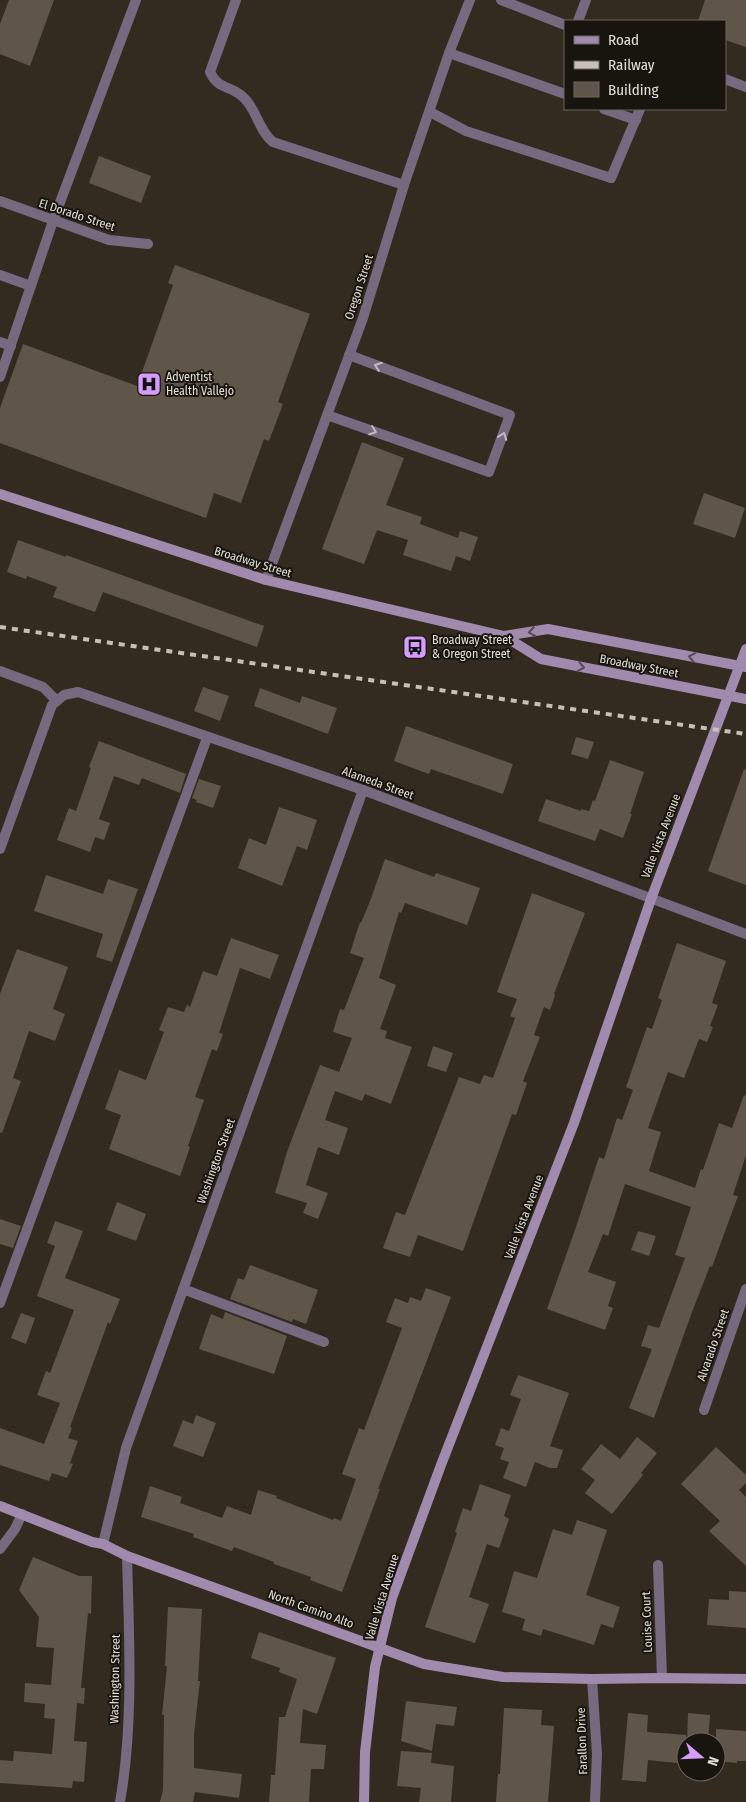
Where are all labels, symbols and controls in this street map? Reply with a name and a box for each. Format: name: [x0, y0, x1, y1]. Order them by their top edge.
legend: [564, 20, 726, 110]
text: Road: [608, 31, 639, 49]
text: Railway: [608, 56, 655, 74]
text: Building: [608, 81, 659, 99]
street label: El Dorado Street: [37, 196, 117, 234]
street label: Oregon Street: [342, 253, 376, 321]
one-way arrow: [375, 362, 383, 372]
place label: Adventist Health Vallejo: [166, 370, 234, 398]
hospital icon: Adventist Health Vallejo: [136, 371, 162, 397]
one-way arrow: [368, 425, 377, 435]
one-way arrow: [497, 432, 507, 440]
street label: Broadway Street: [213, 544, 293, 580]
one-way arrow: [528, 626, 537, 636]
place label: Broadway Street & Oregon Street: [432, 633, 512, 661]
bus stop icon: Broadway Street & Oregon Street: [402, 634, 428, 660]
street label: Broadway Street: [598, 651, 680, 681]
one-way arrow: [688, 652, 696, 662]
one-way arrow: [577, 661, 585, 671]
street label: Alameda Street: [340, 764, 416, 802]
street label: Valle Vista Avenue: [638, 792, 684, 880]
street label: Washington Street: [194, 1116, 238, 1205]
street label: Valle Vista Avenue: [501, 1173, 547, 1261]
street label: Alvarado Street: [694, 1307, 732, 1383]
street label: Valle Vista Avenue: [362, 1552, 402, 1642]
street label: North Camino Alto: [266, 1587, 356, 1631]
street label: Louise Court: [639, 1591, 655, 1653]
street label: Washington Street: [107, 1634, 123, 1724]
street label: Farallon Drive: [574, 1707, 590, 1775]
north arrow: [676, 1732, 726, 1782]
text: N: [703, 1754, 722, 1768]

